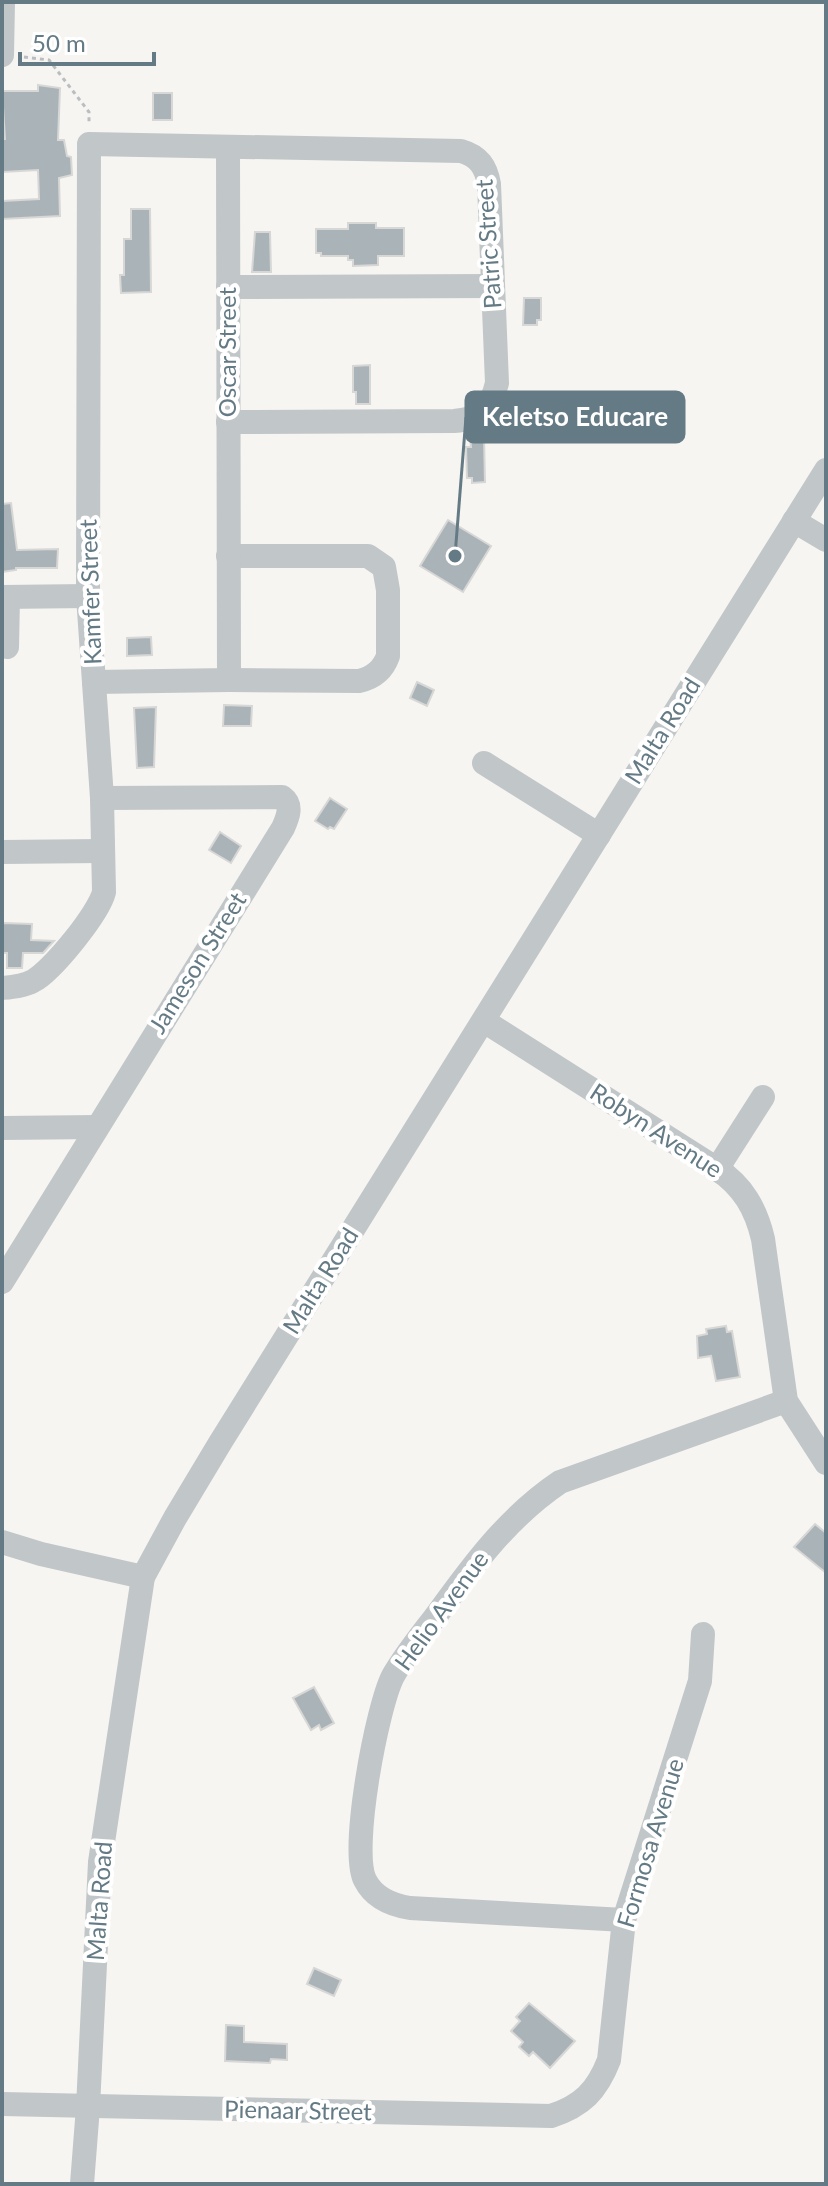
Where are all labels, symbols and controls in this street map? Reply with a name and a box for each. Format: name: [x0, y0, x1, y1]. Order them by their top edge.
scale bar: [20, 16, 154, 66]
text: 50 m: [32, 28, 86, 57]
street label: Patric Street: [468, 178, 506, 310]
street label: Oscar Street: [212, 286, 241, 417]
callout: Keletso Educare: [466, 392, 684, 442]
text: Keletso Educare: [482, 400, 668, 432]
street label: Kamfer Street: [72, 518, 107, 665]
street label: Malta Road: [618, 672, 706, 789]
street label: Jameson Street: [142, 886, 252, 1038]
street label: Robyn Avenue: [585, 1076, 728, 1183]
street label: Malta Road: [276, 1222, 364, 1339]
street label: Helio Avenue: [388, 1545, 494, 1675]
street label: Formosa Avenue: [610, 1754, 689, 1931]
street label: Malta Road: [80, 1840, 117, 1961]
street label: Pienaar Street: [224, 2094, 372, 2125]

